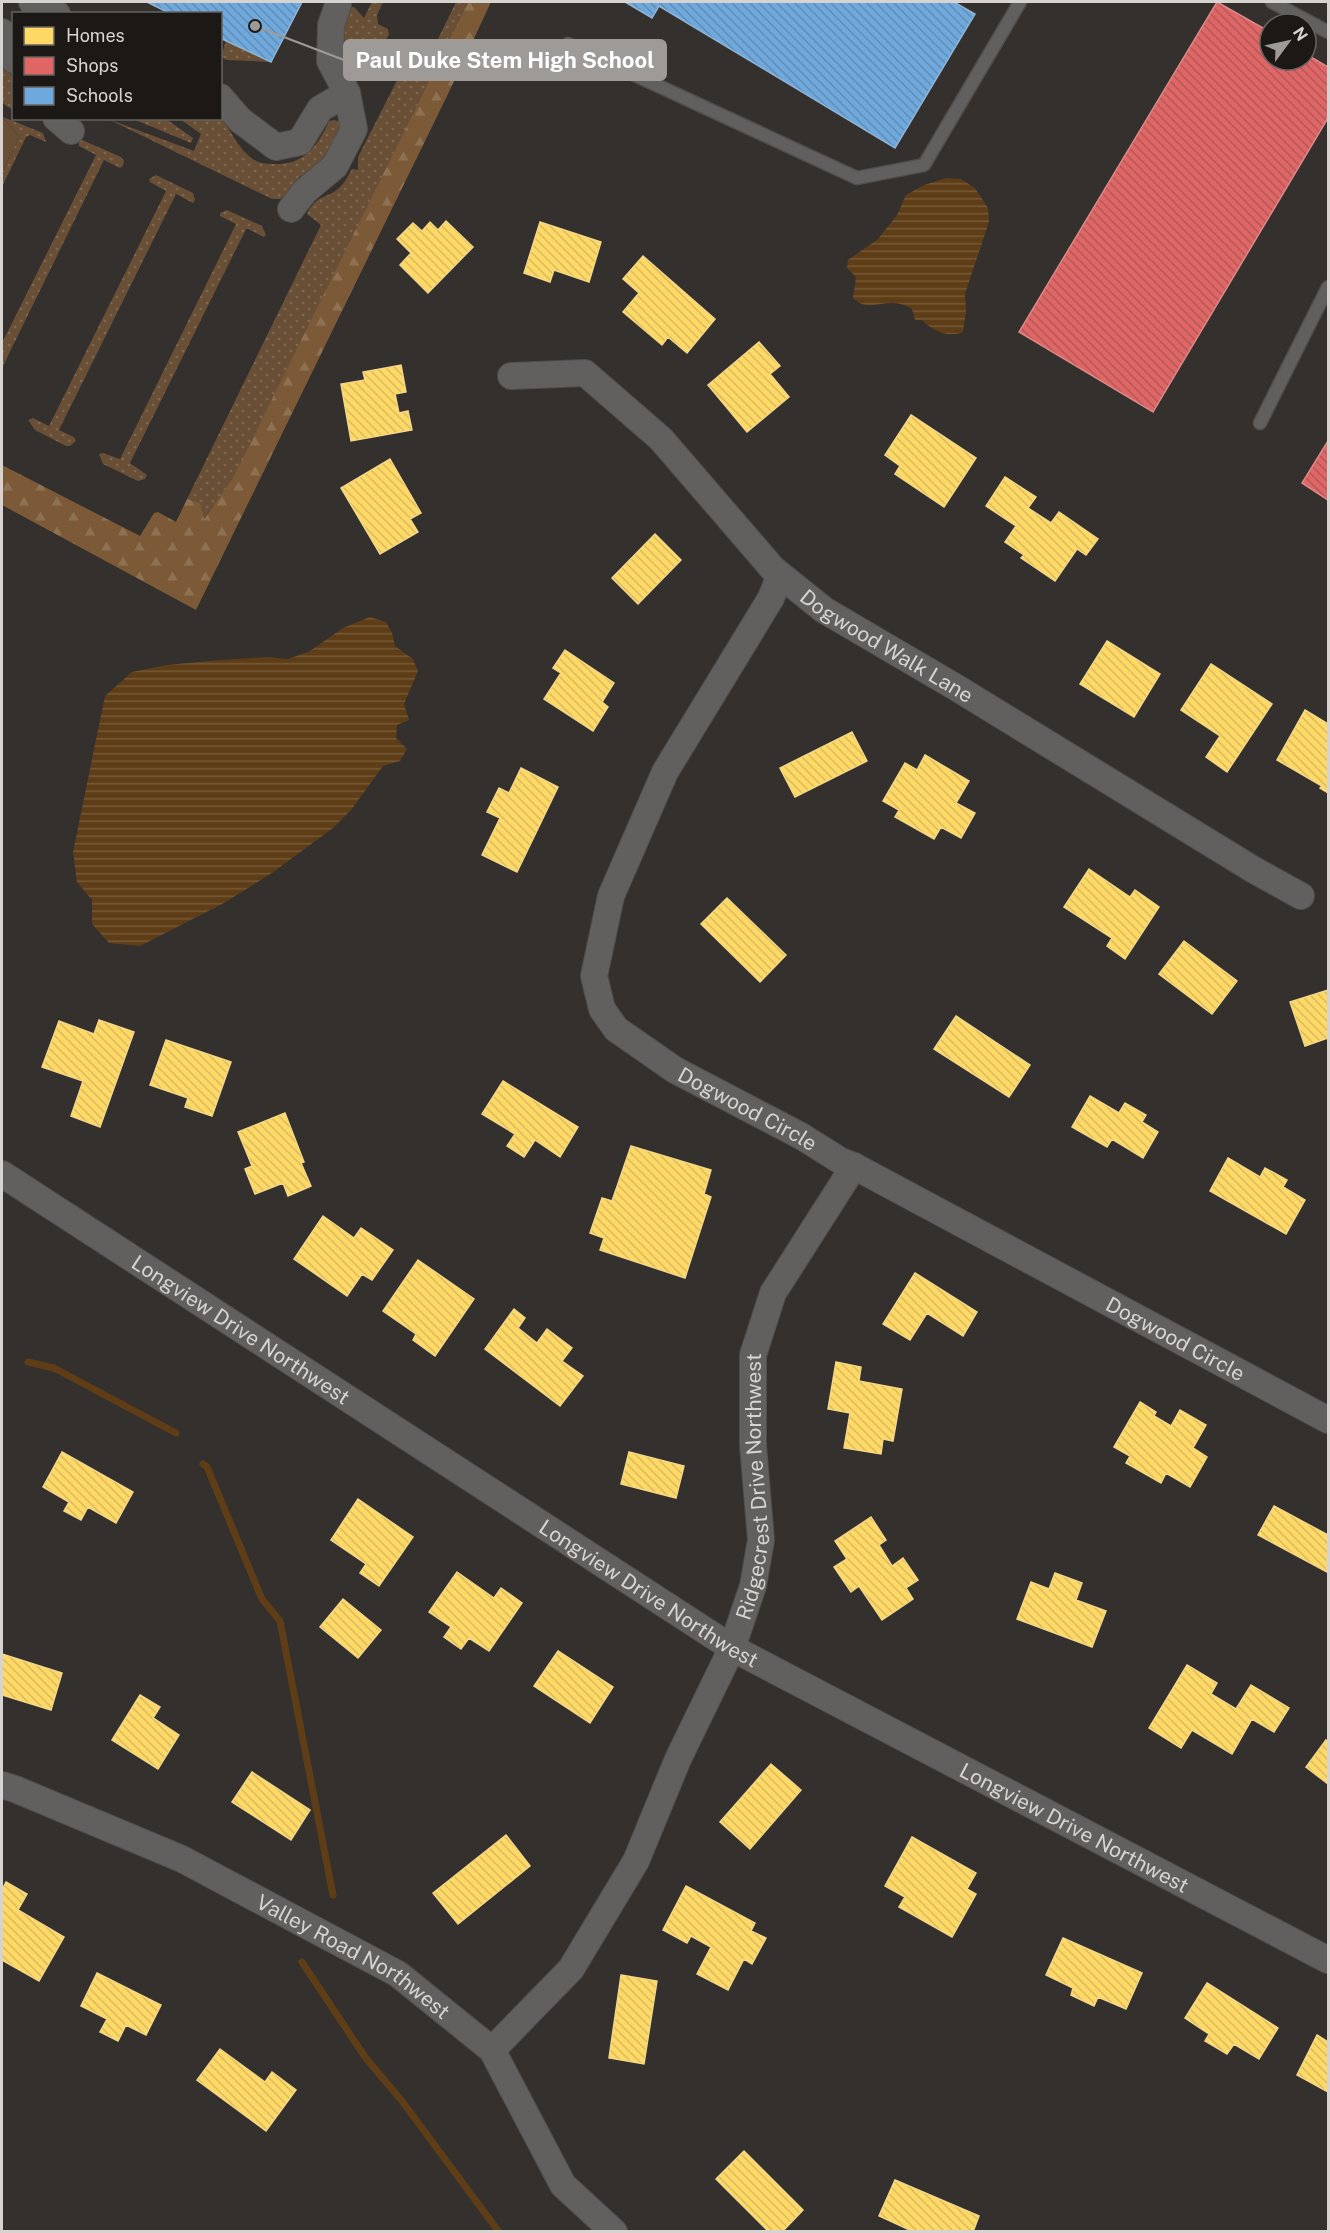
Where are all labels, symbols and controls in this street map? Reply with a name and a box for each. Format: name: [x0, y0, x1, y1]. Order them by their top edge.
legend: [12, 12, 222, 120]
north arrow: [1258, 12, 1318, 72]
text: N: [1289, 24, 1312, 45]
text: Homes: [66, 25, 125, 46]
callout: Paul Duke Stem High School: [344, 40, 666, 80]
text: Paul Duke Stem High School: [356, 47, 654, 73]
text: Shops: [66, 55, 118, 76]
text: Schools: [66, 85, 133, 106]
street label: Dogwood Walk Lane: [795, 584, 978, 708]
street label: Dogwood Circle: [674, 1061, 822, 1156]
street label: Longview Drive Northwest: [127, 1249, 355, 1409]
street label: Dogwood Circle: [1102, 1291, 1249, 1386]
street label: Ridgecrest Drive Northwest: [730, 1353, 774, 1623]
street label: Longview Drive Northwest: [535, 1514, 763, 1672]
street label: Longview Drive Northwest: [956, 1757, 1193, 1898]
street label: Valley Road Northwest: [252, 1889, 455, 2024]

